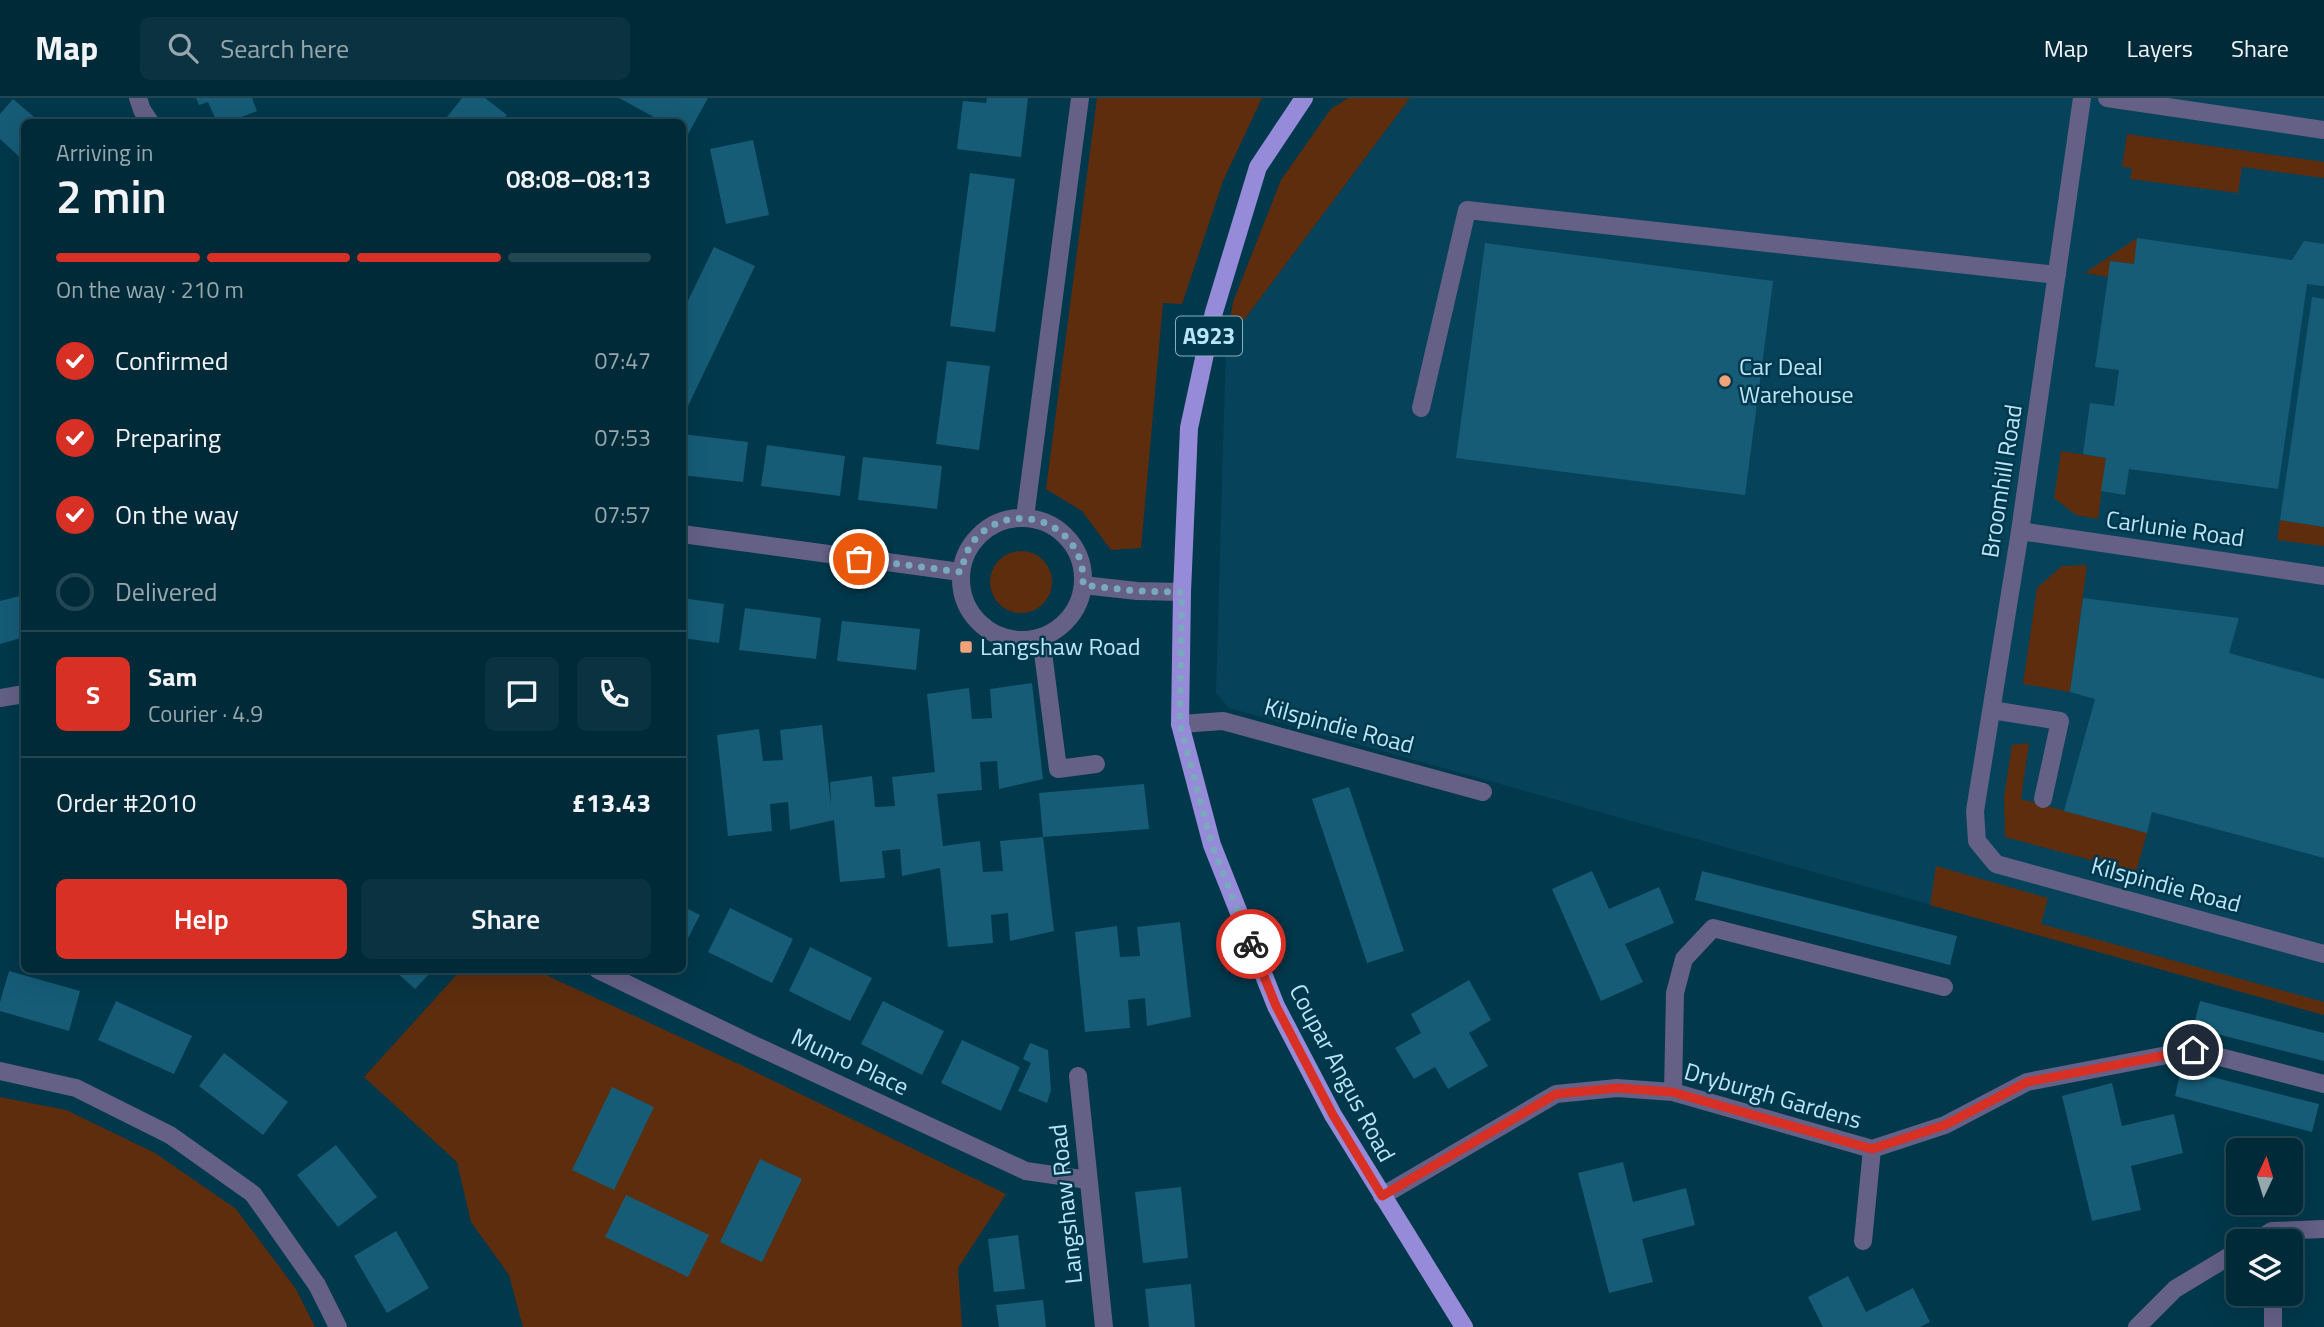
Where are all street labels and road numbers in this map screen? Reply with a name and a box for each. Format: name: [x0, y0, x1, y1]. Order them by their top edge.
road number: A923: [1176, 316, 1242, 356]
street label: Broomhill Road: [1971, 402, 2031, 560]
street label: Carlunie Road: [2104, 500, 2247, 556]
street label: Kilspindie Road: [1260, 688, 1418, 762]
street label: Kilspindie Road: [2087, 847, 2245, 921]
street label: Coupar Angus Road: [1281, 977, 1405, 1168]
street label: Munro Place: [786, 1018, 915, 1104]
street label: Dryburgh Gardens: [1680, 1053, 1866, 1138]
street label: Langshaw Road: [1039, 1122, 1091, 1286]

